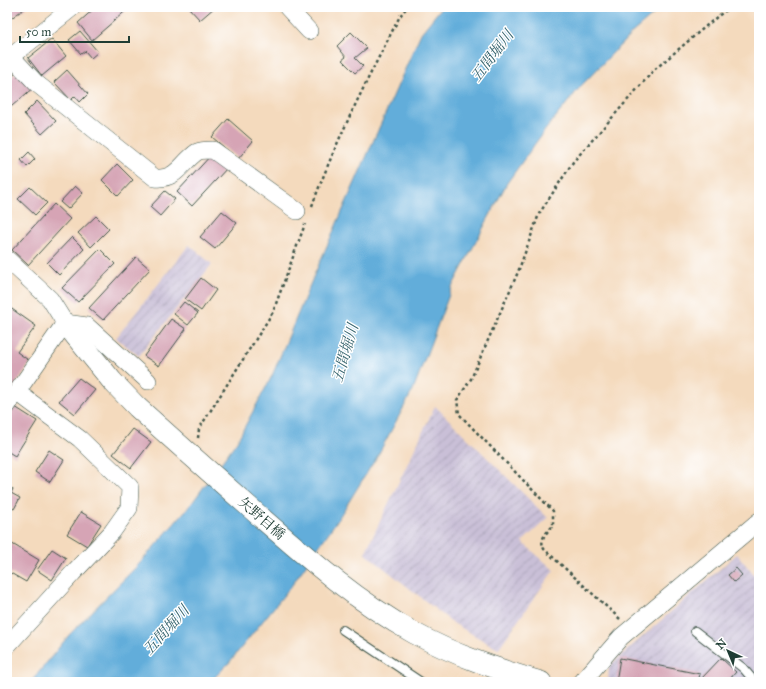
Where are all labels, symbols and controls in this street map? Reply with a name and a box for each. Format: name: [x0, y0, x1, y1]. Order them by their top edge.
scale bar: [20, 18, 129, 44]
text: 50 m: [26, 25, 51, 39]
water label: 五間堀川: [467, 25, 518, 85]
water label: 五間堀川: [328, 320, 362, 384]
street label: 矢野目橋: [235, 494, 288, 543]
water label: 五間堀川: [139, 600, 194, 658]
north arrow: [708, 631, 748, 671]
text: N: [714, 636, 730, 652]

